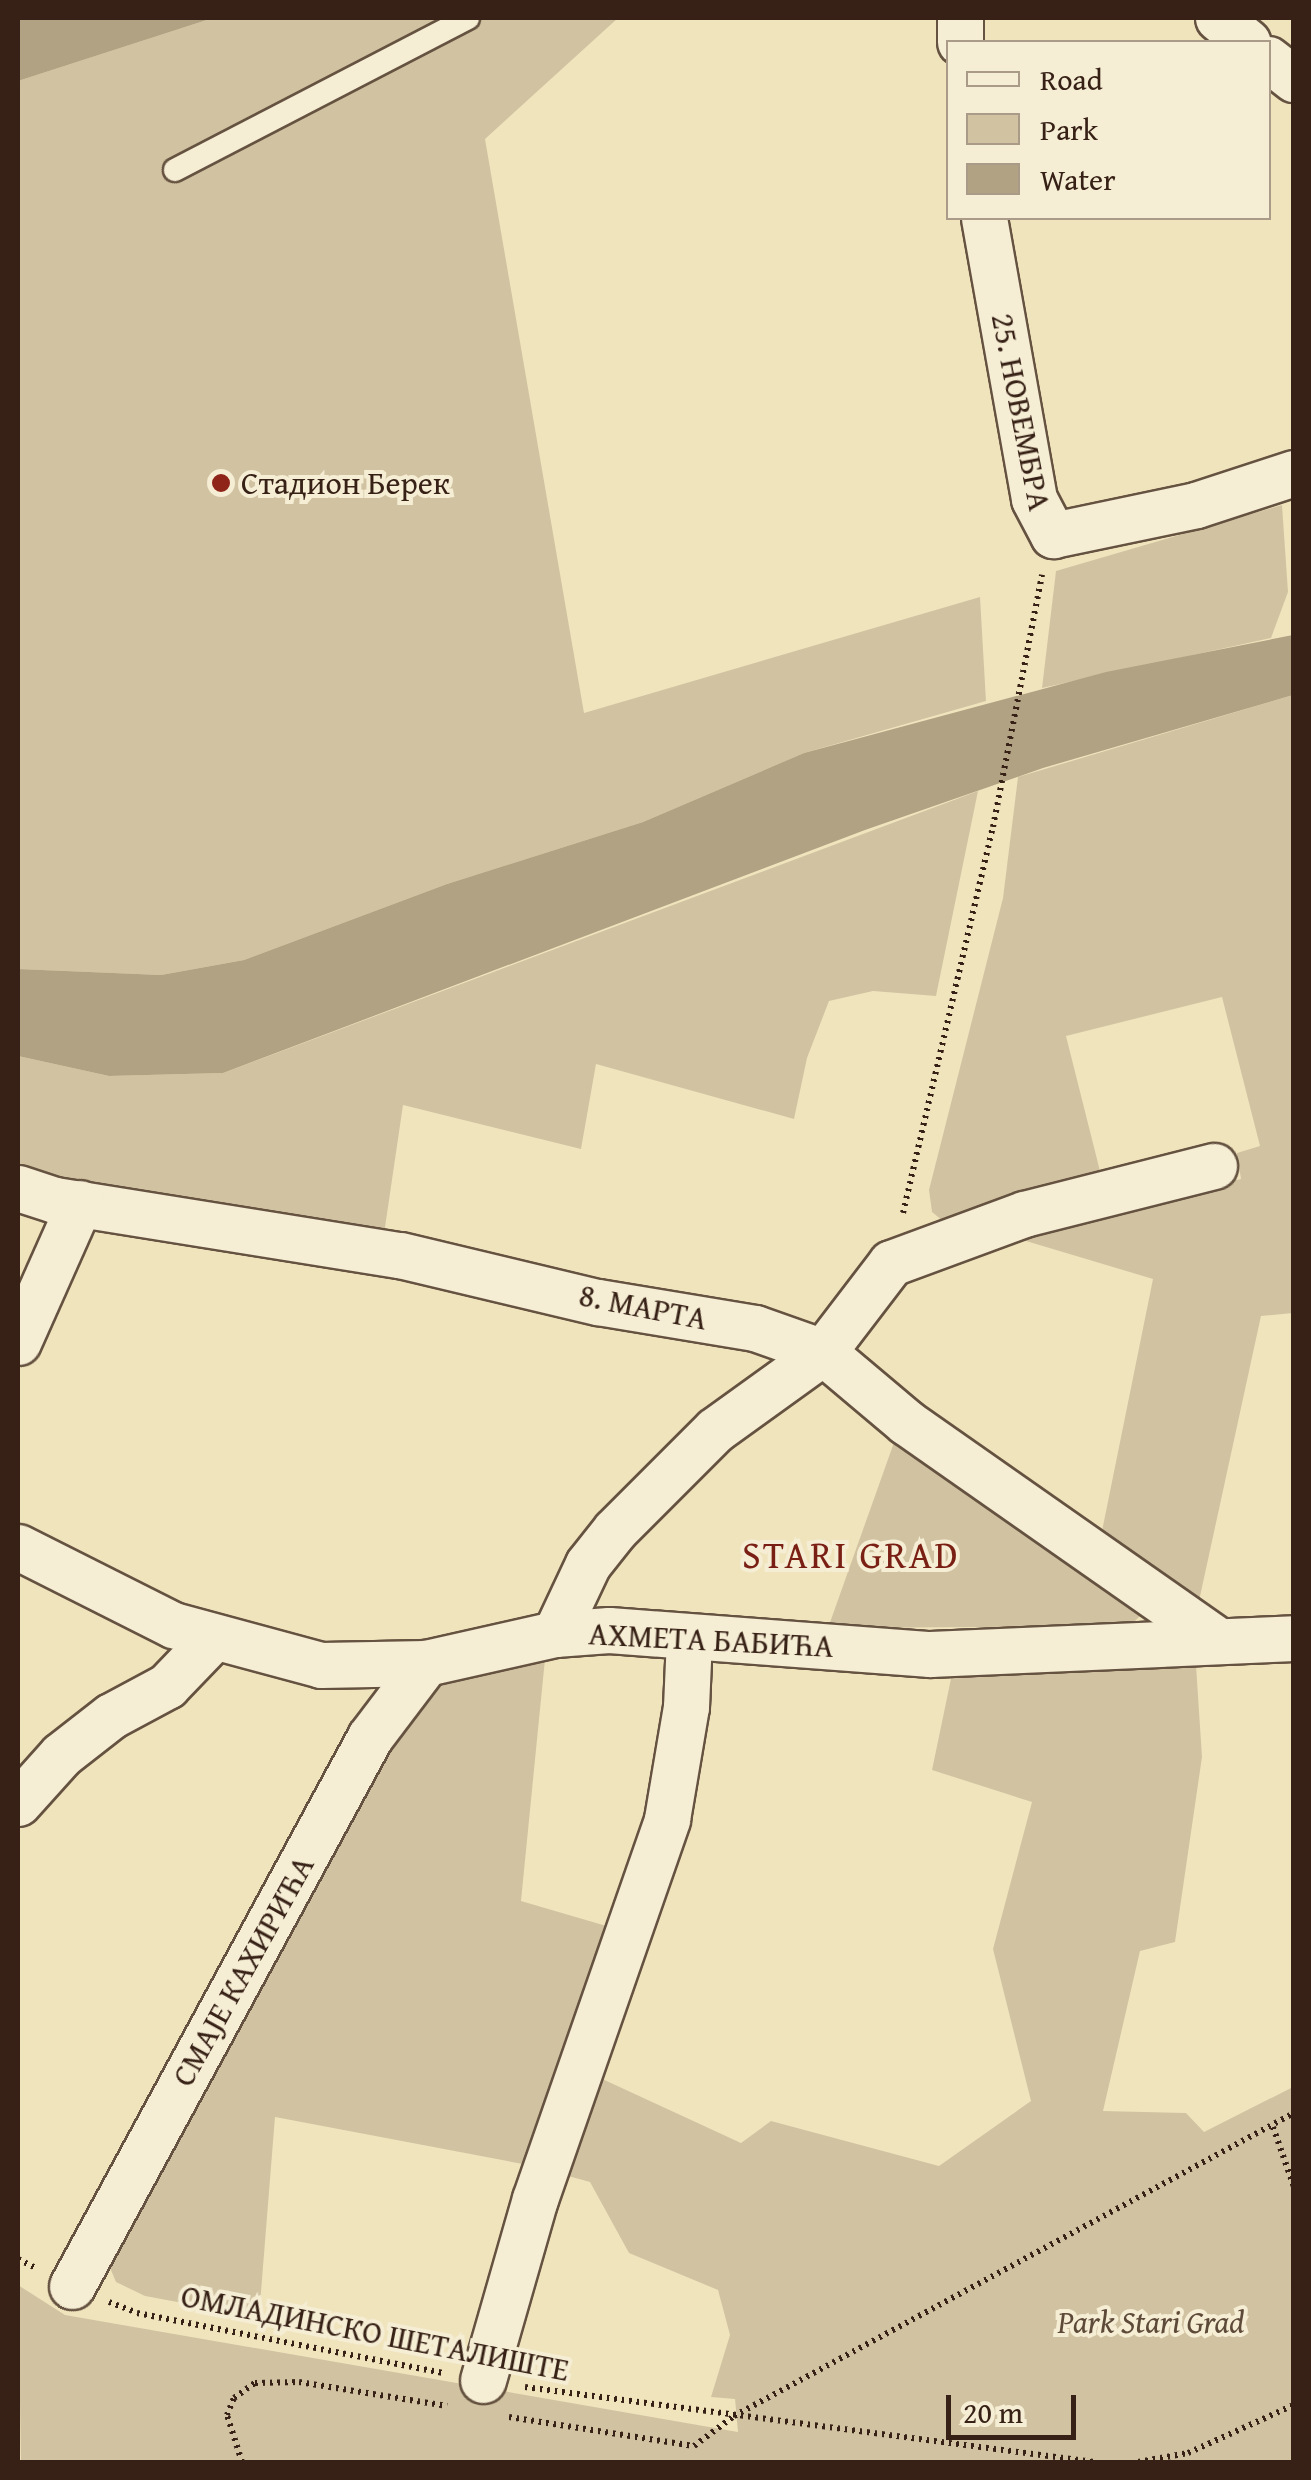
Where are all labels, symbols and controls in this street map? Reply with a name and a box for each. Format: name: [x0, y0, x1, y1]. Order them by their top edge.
legend: [946, 40, 1271, 220]
text: Road: [1040, 57, 1103, 101]
text: Park: [1040, 107, 1098, 151]
text: Water: [1040, 157, 1116, 201]
street label: 25. НОВЕМБРА: [983, 310, 1059, 514]
place label: Стадион Берек: [241, 464, 450, 502]
marker: Стадион Берек: [210, 472, 232, 494]
street label: 8. МАРТА: [576, 1276, 710, 1338]
district label: STARI GRAD: [742, 1532, 960, 1578]
street label: АХМЕТА БАБИЋА: [588, 1614, 834, 1666]
street label: СМAЈЕ КАХИРИЋА: [164, 1849, 322, 2093]
street label: ОМЛАДИНСКO ШЕТАЛИШТЕ: [178, 2277, 572, 2389]
park label: Park Stari Grad: [1057, 2303, 1245, 2341]
scale bar: [951, 2375, 1081, 2437]
text: 20 m: [963, 2390, 1023, 2434]

